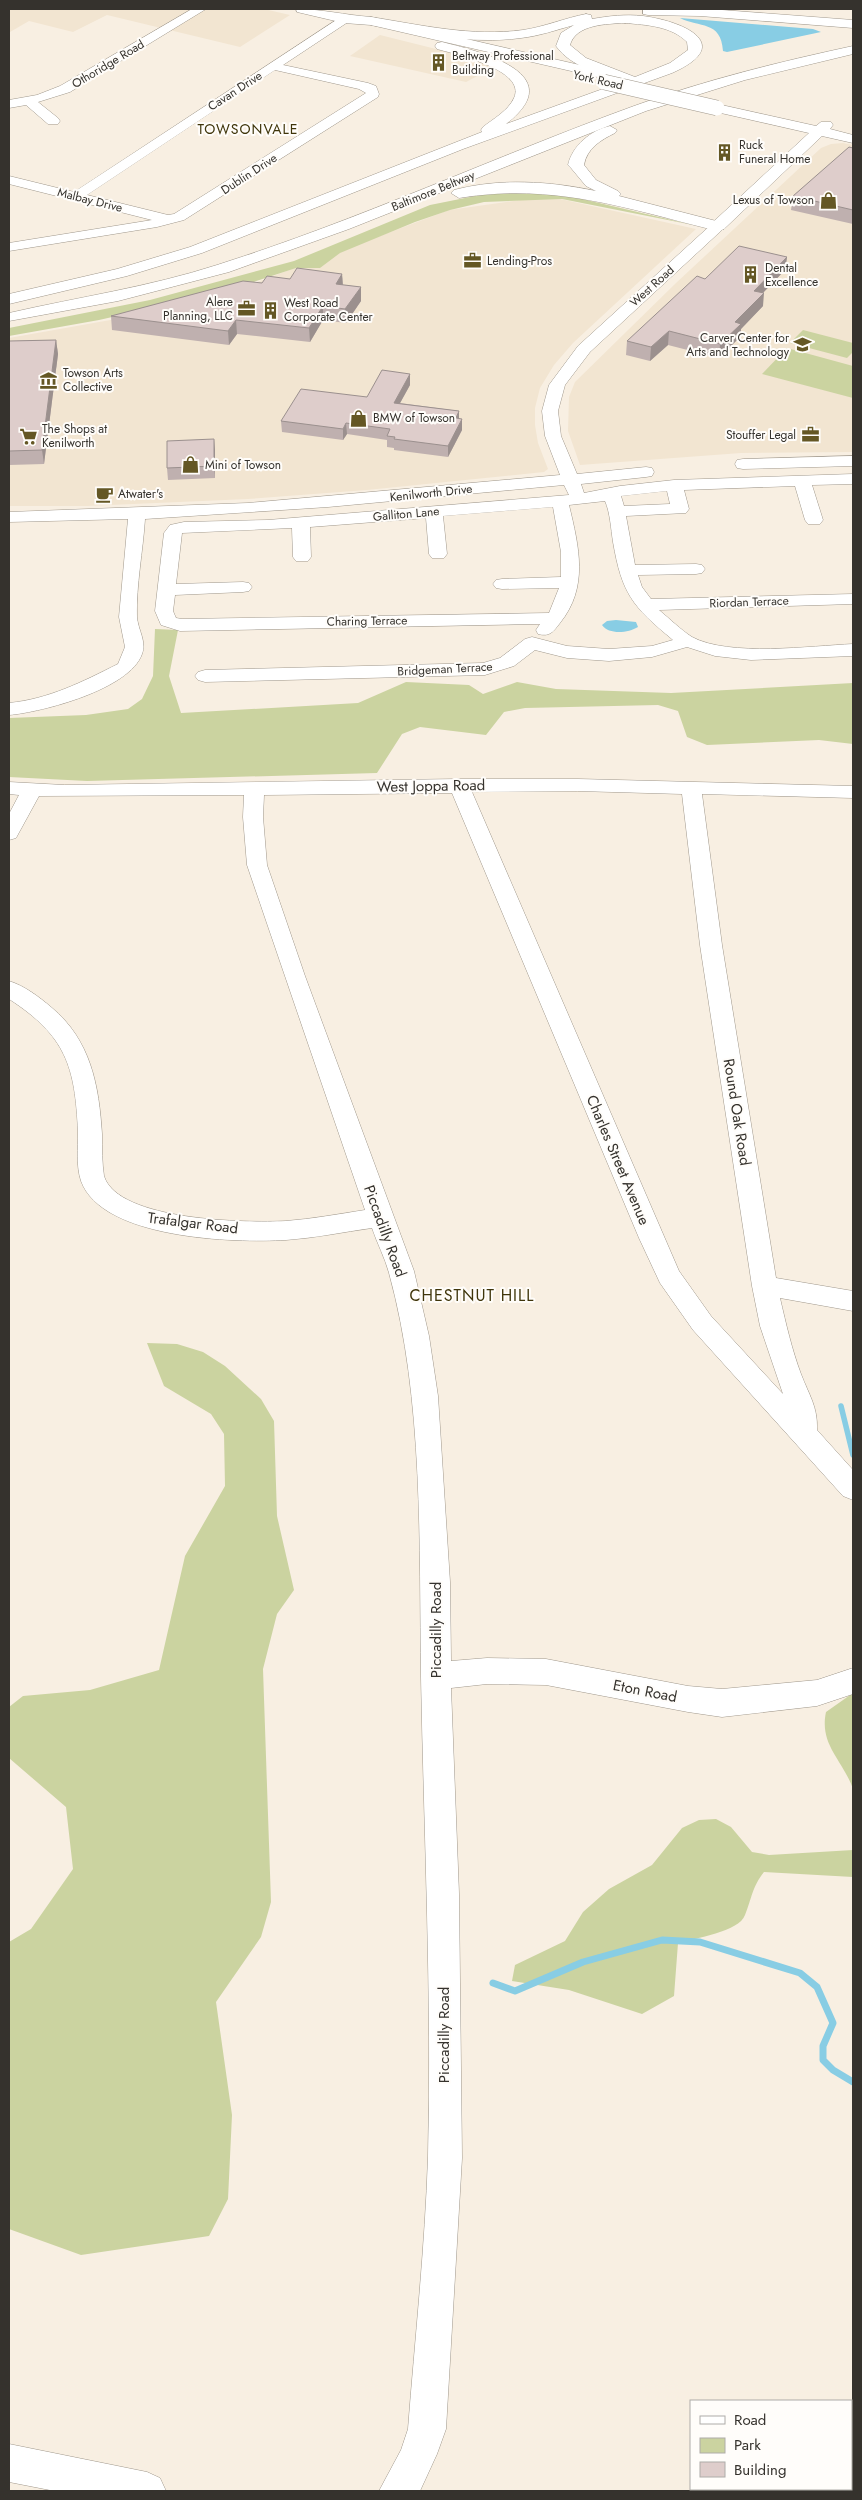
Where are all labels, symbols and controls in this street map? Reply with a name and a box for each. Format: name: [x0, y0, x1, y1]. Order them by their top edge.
street label: Othoridge Road: [68, 35, 148, 93]
place label: Beltway Professional Building: [452, 47, 554, 79]
building icon: Beltway Professional Building: [428, 53, 448, 73]
street label: York Road: [571, 65, 625, 95]
street label: Cavan Drive: [204, 67, 266, 115]
district label: TOWSONVALE: [198, 119, 298, 139]
place label: Ruck Funeral Home: [739, 136, 810, 168]
building icon: Ruck Funeral Home: [715, 142, 735, 162]
street label: Dublin Drive: [217, 149, 281, 199]
street label: Baltimore Beltway: [389, 166, 478, 216]
street label: Malbay Drive: [56, 183, 124, 217]
shop icon: Lexus of Towson: [818, 190, 838, 210]
place label: Lexus of Towson: [733, 191, 814, 209]
office icon: Lending-Pros: [463, 251, 483, 271]
place label: Lending-Pros: [487, 252, 552, 270]
place label: Dental Excellence: [765, 259, 818, 291]
street label: West Road: [626, 261, 678, 311]
building icon: Dental Excellence: [741, 265, 761, 285]
place label: Alere Planning, LLC: [163, 293, 233, 325]
place label: West Road Corporate Center: [284, 294, 374, 326]
office icon: Alere Planning, LLC: [237, 299, 257, 319]
building icon: West Road Corporate Center: [260, 300, 280, 320]
place label: Carver Center for Arts and Technology: [686, 329, 790, 361]
school or university icon: Carver Center for Arts and Technology: [793, 335, 813, 355]
place label: Towson Arts Collective: [63, 364, 123, 396]
museum icon: Towson Arts Collective: [39, 370, 59, 390]
shop icon: BMW of Towson: [349, 408, 369, 428]
place label: BMW of Towson: [373, 409, 455, 427]
place label: The Shops at Kenilworth: [42, 420, 107, 452]
office icon: Stouffer Legal: [800, 425, 820, 445]
supermarket icon: The Shops at Kenilworth: [18, 426, 38, 446]
place label: Stouffer Legal: [726, 426, 796, 444]
shop icon: Mini of Towson: [181, 455, 201, 475]
place label: Mini of Towson: [205, 456, 281, 474]
street label: Kenilworth Drive: [389, 480, 473, 506]
cafe icon: Atwater's: [94, 484, 114, 504]
place label: Atwater's: [118, 485, 163, 503]
street label: Galliton Lane: [372, 502, 440, 526]
street label: Riordan Terrace: [709, 592, 789, 612]
street label: Charing Terrace: [326, 611, 408, 631]
street label: Bridgeman Terrace: [397, 658, 493, 680]
street label: West Joppa Road: [377, 774, 485, 798]
street label: Round Oak Road: [718, 1057, 756, 1167]
street label: Charles Street Avenue: [581, 1092, 655, 1229]
street label: Piccadilly Road: [358, 1182, 412, 1280]
street label: Trafalgar Road: [147, 1207, 239, 1239]
district label: CHESTNUT HILL: [410, 1284, 534, 1307]
street label: Piccadilly Road: [425, 1582, 447, 1678]
street label: Eton Road: [611, 1674, 679, 1708]
street label: Piccadilly Road: [433, 1987, 455, 2083]
legend: [690, 2400, 852, 2490]
text: Road: [734, 2409, 766, 2431]
text: Park: [734, 2434, 761, 2456]
text: Building: [734, 2459, 786, 2481]

